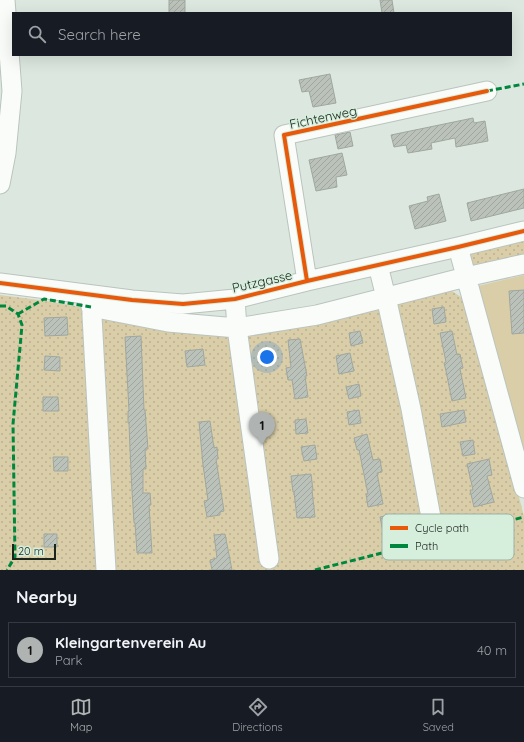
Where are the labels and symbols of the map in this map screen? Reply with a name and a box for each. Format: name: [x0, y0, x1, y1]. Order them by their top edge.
street label: Fichtenweg: [288, 102, 358, 132]
street label: Putzgasse: [230, 266, 294, 296]
your location: [257, 347, 277, 367]
pin: 1: [249, 412, 275, 445]
legend: [382, 514, 514, 560]
text: Cycle path: [415, 521, 469, 535]
text: Path: [415, 539, 438, 553]
scale bar: [12, 542, 56, 561]

